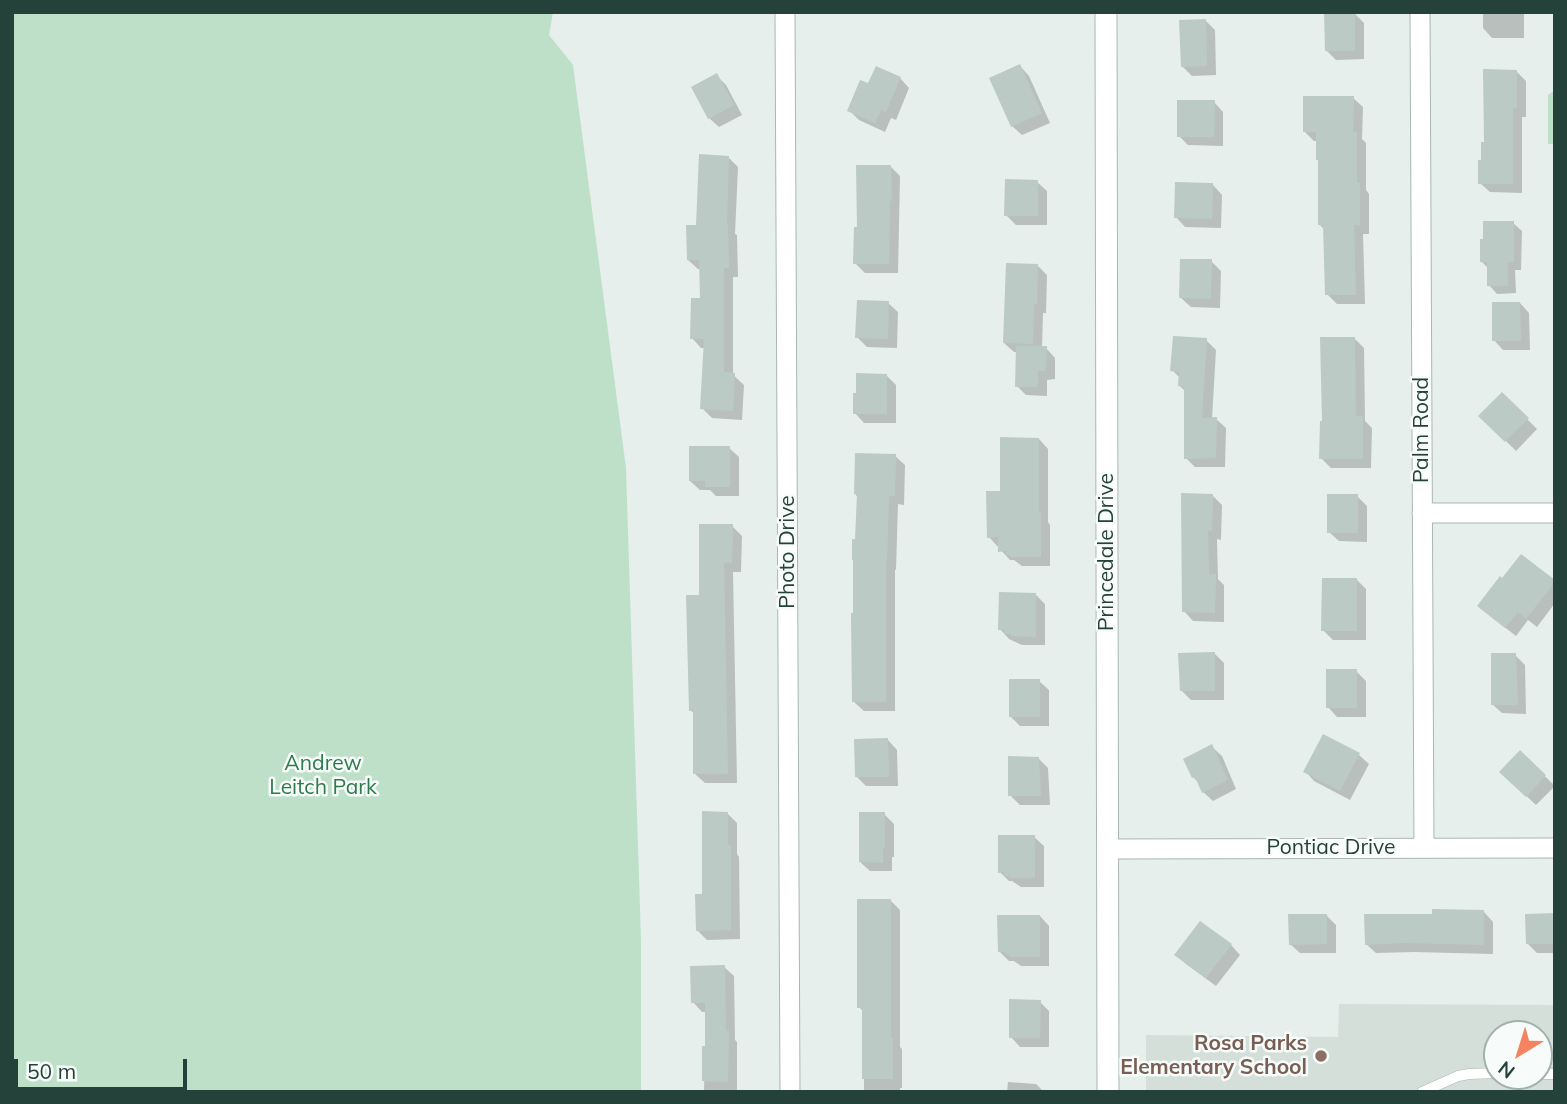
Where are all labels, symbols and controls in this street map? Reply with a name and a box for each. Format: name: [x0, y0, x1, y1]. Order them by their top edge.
street label: Palm Road: [1409, 377, 1435, 483]
street label: Princedale Drive: [1094, 473, 1120, 631]
street label: Photo Drive: [775, 495, 801, 609]
park label: Andrew Leitch Park: [269, 751, 377, 801]
street label: Pontiac Drive: [1266, 835, 1396, 861]
north arrow: [1483, 1020, 1553, 1090]
place label: Rosa Parks Elementary School: [1120, 1031, 1307, 1081]
scale bar: [18, 1044, 191, 1088]
marker: Rosa Parks Elementary School: [1313, 1048, 1329, 1064]
text: N: [1493, 1056, 1519, 1084]
text: 50 m: [27, 1058, 76, 1084]

